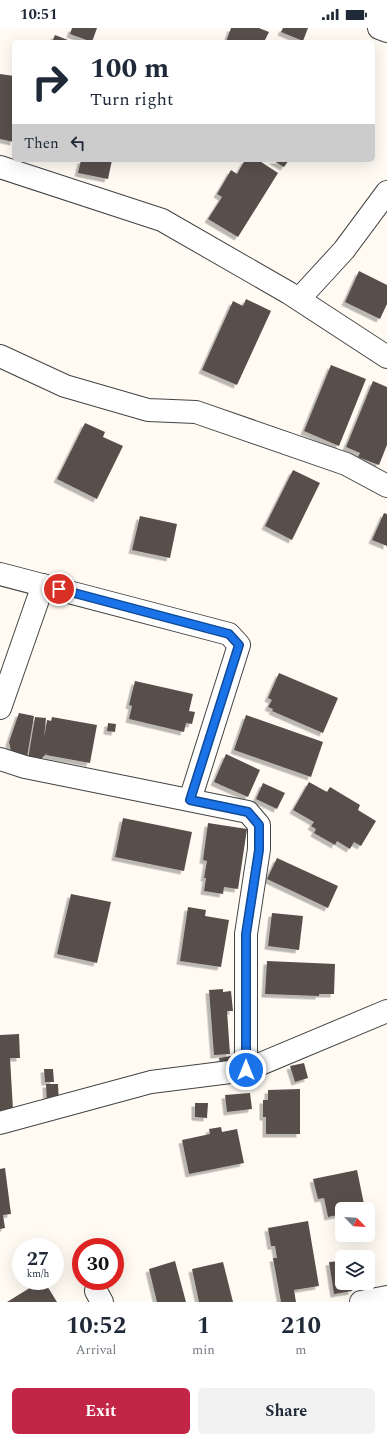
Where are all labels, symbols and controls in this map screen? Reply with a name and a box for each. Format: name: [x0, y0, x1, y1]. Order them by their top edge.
text: 10:51: [20, 3, 58, 26]
text: 100 m: [90, 47, 169, 90]
icon: right: [24, 56, 76, 108]
text: Turn right: [90, 86, 173, 113]
text: Then: [24, 132, 59, 155]
icon: left: [67, 132, 89, 154]
pin: [42, 572, 76, 606]
icon: arrive: [48, 578, 70, 600]
position arrow: [225, 1049, 267, 1091]
north arrow: [335, 1202, 375, 1242]
map controls: [335, 1202, 375, 1290]
speed limit sign: 30: [72, 1238, 124, 1290]
text: 27: [27, 1244, 49, 1274]
button: layers: [335, 1250, 375, 1290]
text: km/h: [27, 1266, 49, 1282]
text: 10:52: [66, 1308, 126, 1344]
text: 1: [197, 1308, 210, 1344]
text: 210: [281, 1308, 321, 1344]
text: Arrival: [76, 1340, 116, 1360]
text: min: [192, 1340, 215, 1360]
text: m: [295, 1340, 306, 1360]
button: Exit: [12, 1388, 190, 1434]
button: Share: [198, 1388, 375, 1434]

